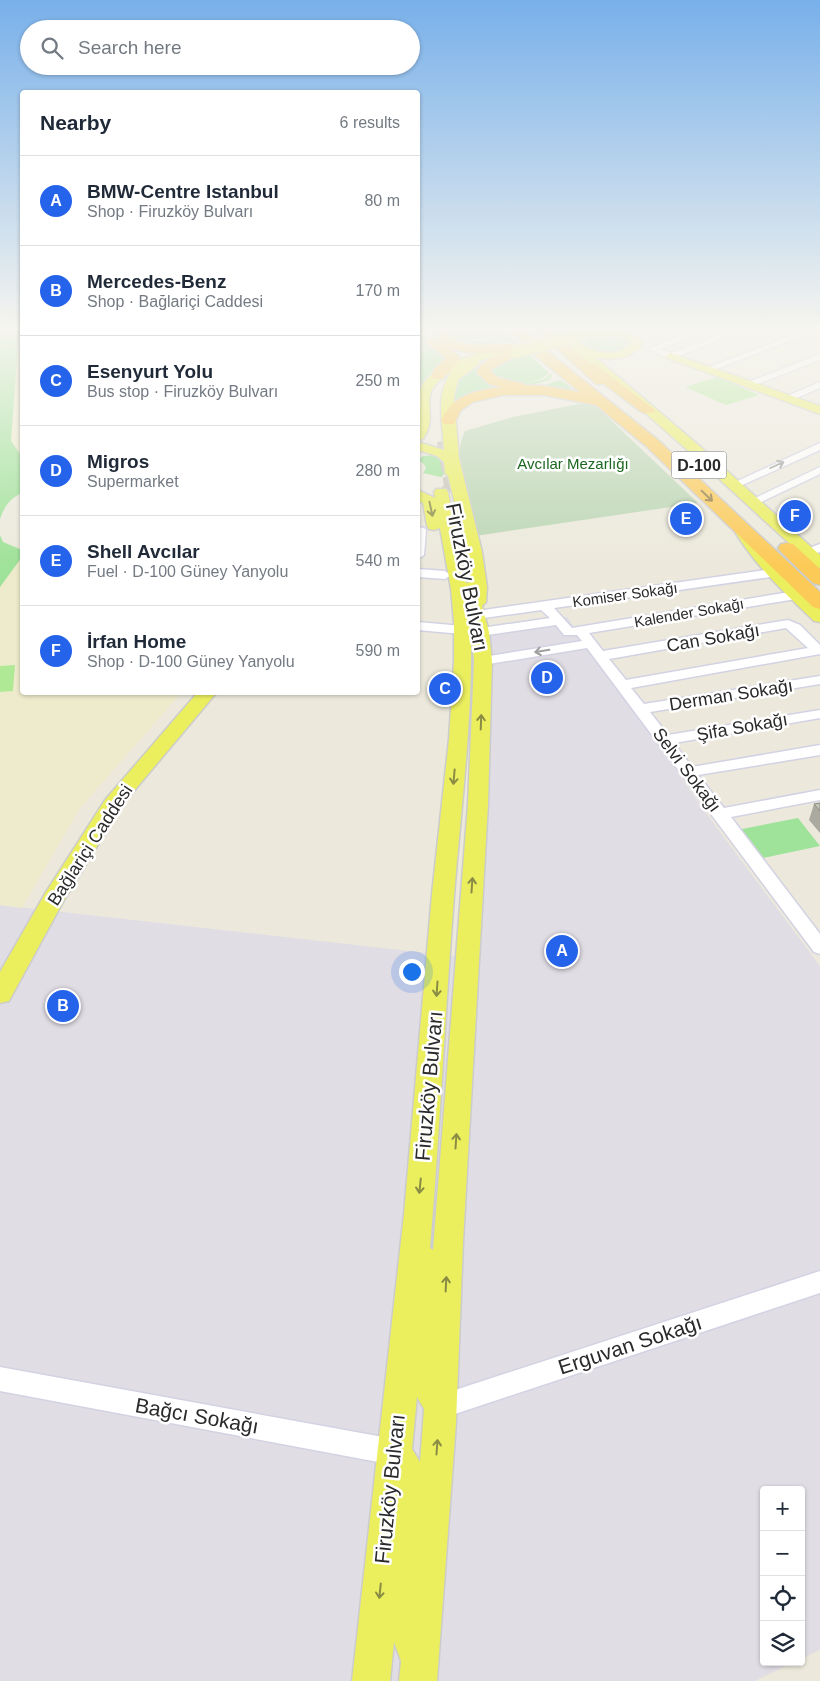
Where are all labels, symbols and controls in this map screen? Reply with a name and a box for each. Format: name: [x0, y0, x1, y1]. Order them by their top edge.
search box: [20, 20, 420, 75]
icon: search: [38, 34, 66, 62]
text: Search here: [78, 37, 182, 58]
text: Nearby: [40, 111, 111, 134]
text: 6 results: [340, 114, 400, 131]
text: BMW-Centre Istanbul: [87, 181, 279, 202]
text: A: [50, 192, 62, 209]
text: 80 m: [364, 192, 400, 209]
text: Shop · Firuzköy Bulvarı: [87, 203, 253, 220]
text: Mercedes-Benz: [87, 271, 226, 292]
text: B: [50, 282, 62, 299]
text: 170 m: [356, 282, 400, 299]
text: Shop · Bağlariçi Caddesi: [87, 293, 263, 310]
text: Esenyurt Yolu: [87, 361, 213, 382]
text: C: [50, 372, 62, 389]
text: 250 m: [356, 372, 400, 389]
text: Bus stop · Firuzköy Bulvarı: [87, 383, 278, 400]
text: Migros: [87, 451, 149, 472]
road number: D-100: [672, 452, 726, 478]
park label: Avcılar Mezarlığı: [517, 455, 629, 472]
one-way arrow: [769, 460, 784, 470]
text: D: [50, 462, 62, 479]
text: 280 m: [356, 462, 400, 479]
text: Supermarket: [87, 473, 179, 490]
one-way arrow: [701, 490, 714, 502]
pin: F: [779, 497, 811, 535]
pin: E: [670, 500, 702, 538]
one-way arrow: [427, 501, 436, 517]
street label: Firuzköy Bulvarı: [442, 501, 493, 653]
text: Shell Avcılar: [87, 541, 200, 562]
text: E: [51, 552, 61, 569]
text: 540 m: [356, 552, 400, 569]
text: Fuel · D-100 Güney Yanyolu: [87, 563, 288, 580]
street label: Komiser Sokağı: [571, 579, 679, 610]
street label: Kalender Sokağı: [633, 595, 745, 631]
street label: Can Sokağı: [665, 620, 761, 656]
text: İrfan Home: [87, 631, 186, 652]
text: F: [51, 642, 61, 659]
text: 590 m: [356, 642, 400, 659]
one-way arrow: [535, 646, 551, 656]
text: Shop · D-100 Güney Yanyolu: [87, 653, 295, 670]
pin: D: [531, 659, 563, 697]
pin: C: [429, 670, 461, 708]
street label: Derman Sokağı: [668, 675, 794, 715]
street label: Şifa Sokağı: [695, 709, 789, 745]
one-way arrow: [476, 715, 486, 731]
street label: Selvi Sokağı: [649, 724, 725, 816]
one-way arrow: [450, 769, 459, 785]
street label: Bağlariçi Caddesi: [43, 781, 137, 909]
one-way arrow: [468, 877, 477, 893]
pin: A: [546, 932, 578, 970]
your location: [399, 959, 425, 985]
one-way arrow: [432, 981, 441, 997]
pin: B: [47, 987, 79, 1025]
street label: Firuzköy Bulvarı: [410, 1010, 447, 1162]
one-way arrow: [451, 1133, 461, 1149]
one-way arrow: [415, 1178, 425, 1194]
one-way arrow: [442, 1277, 451, 1293]
street label: Erguvan Sokağı: [555, 1310, 704, 1379]
street label: Bağcı Sokağı: [134, 1393, 261, 1438]
street label: Firuzköy Bulvarı: [370, 1413, 409, 1565]
one-way arrow: [432, 1439, 441, 1455]
map controls: [760, 1486, 805, 1666]
button: +: [760, 1486, 805, 1531]
button: −: [760, 1531, 805, 1576]
button: locate: [760, 1576, 805, 1621]
one-way arrow: [375, 1583, 385, 1599]
button: layers: [760, 1621, 805, 1666]

